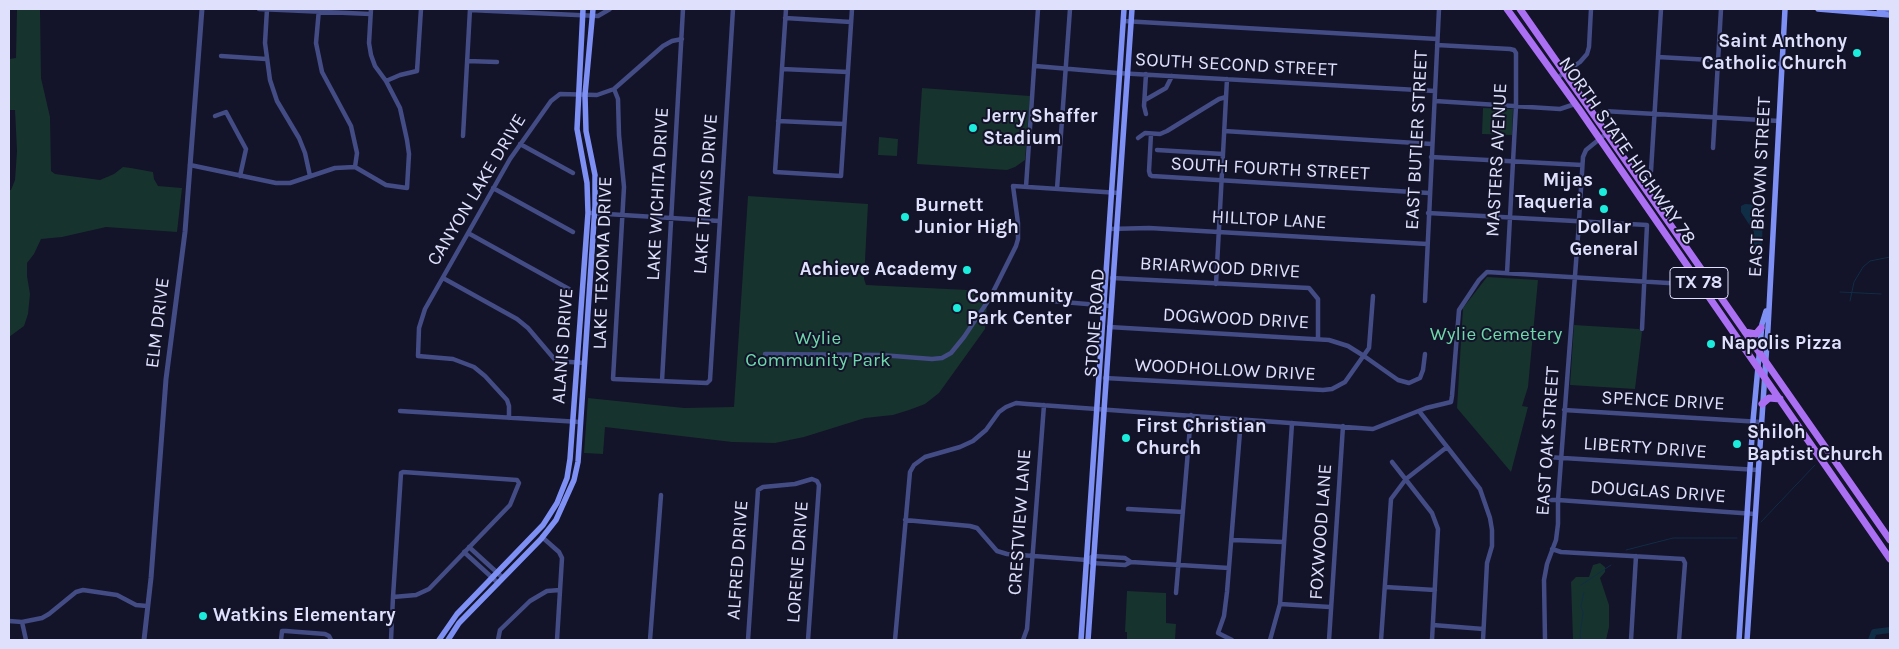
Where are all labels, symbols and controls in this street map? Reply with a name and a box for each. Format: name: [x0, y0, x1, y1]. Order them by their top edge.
place label: Saint Anthony Catholic Church: [1702, 31, 1847, 75]
marker: Saint Anthony Catholic Church: [1851, 47, 1863, 59]
street label: SOUTH SECOND STREET: [1134, 48, 1338, 82]
street label: EAST BUTLER STREET: [1401, 50, 1433, 230]
street label: NORTH STATE HIGHWAY 78: [1553, 53, 1701, 249]
street label: MASTERS AVENUE: [1482, 82, 1512, 238]
street label: EAST BROWN STREET: [1744, 96, 1776, 278]
place label: Jerry Shaffer Stadium: [983, 106, 1097, 150]
street label: LAKE WICHITA DRIVE: [642, 107, 674, 281]
street label: CANYON LAKE DRIVE: [423, 110, 531, 270]
street label: LAKE TRAVIS DRIVE: [689, 113, 723, 275]
marker: Jerry Shaffer Stadium: [967, 122, 979, 134]
street label: SOUTH FOURTH STREET: [1170, 152, 1370, 186]
place label: Mijas Taqueria: [1515, 170, 1593, 214]
street label: LAKE TEXOMA DRIVE: [589, 176, 617, 350]
marker: Mijas Taqueria: [1597, 186, 1609, 198]
place label: Burnett Junior High: [915, 195, 1019, 239]
marker: Dollar General: [1598, 203, 1610, 215]
street label: HILLTOP LANE: [1211, 206, 1327, 234]
marker: Burnett Junior High: [899, 211, 911, 223]
place label: Dollar General: [1569, 217, 1639, 261]
street label: BRIARWOOD DRIVE: [1139, 252, 1301, 284]
place label: Achieve Academy: [800, 259, 957, 281]
marker: Achieve Academy: [961, 264, 973, 276]
street label: STONE ROAD: [1080, 268, 1110, 378]
road number: TX 78: [1670, 268, 1728, 298]
street label: ELM DRIVE: [141, 276, 175, 370]
place label: Community Park Center: [967, 286, 1073, 330]
street label: ALANIS DRIVE: [548, 287, 578, 405]
marker: Community Park Center: [951, 302, 963, 314]
street label: DOGWOOD DRIVE: [1162, 304, 1310, 334]
park label: Wylie Cemetery: [1430, 324, 1562, 346]
park label: Wylie Community Park: [745, 328, 891, 372]
place label: Napolis Pizza: [1721, 333, 1842, 355]
marker: Napolis Pizza: [1705, 338, 1717, 350]
street label: WOODHOLLOW DRIVE: [1134, 354, 1316, 386]
street label: EAST OAK STREET: [1531, 365, 1565, 517]
street label: SPENCE DRIVE: [1601, 386, 1725, 416]
place label: First Christian Church: [1136, 416, 1267, 460]
place label: Shiloh Baptist Church: [1747, 422, 1883, 466]
marker: First Christian Church: [1120, 432, 1132, 444]
street label: LIBERTY DRIVE: [1583, 432, 1707, 464]
marker: Shiloh Baptist Church: [1731, 438, 1743, 450]
street label: CRESTVIEW LANE: [1004, 448, 1036, 596]
street label: FOXWOOD LANE: [1305, 463, 1337, 601]
street label: DOUGLAS DRIVE: [1589, 476, 1727, 508]
street label: ALFRED DRIVE: [722, 499, 754, 621]
street label: LORENE DRIVE: [782, 500, 814, 624]
place label: Watkins Elementary: [213, 605, 396, 627]
marker: Watkins Elementary: [197, 610, 209, 622]

